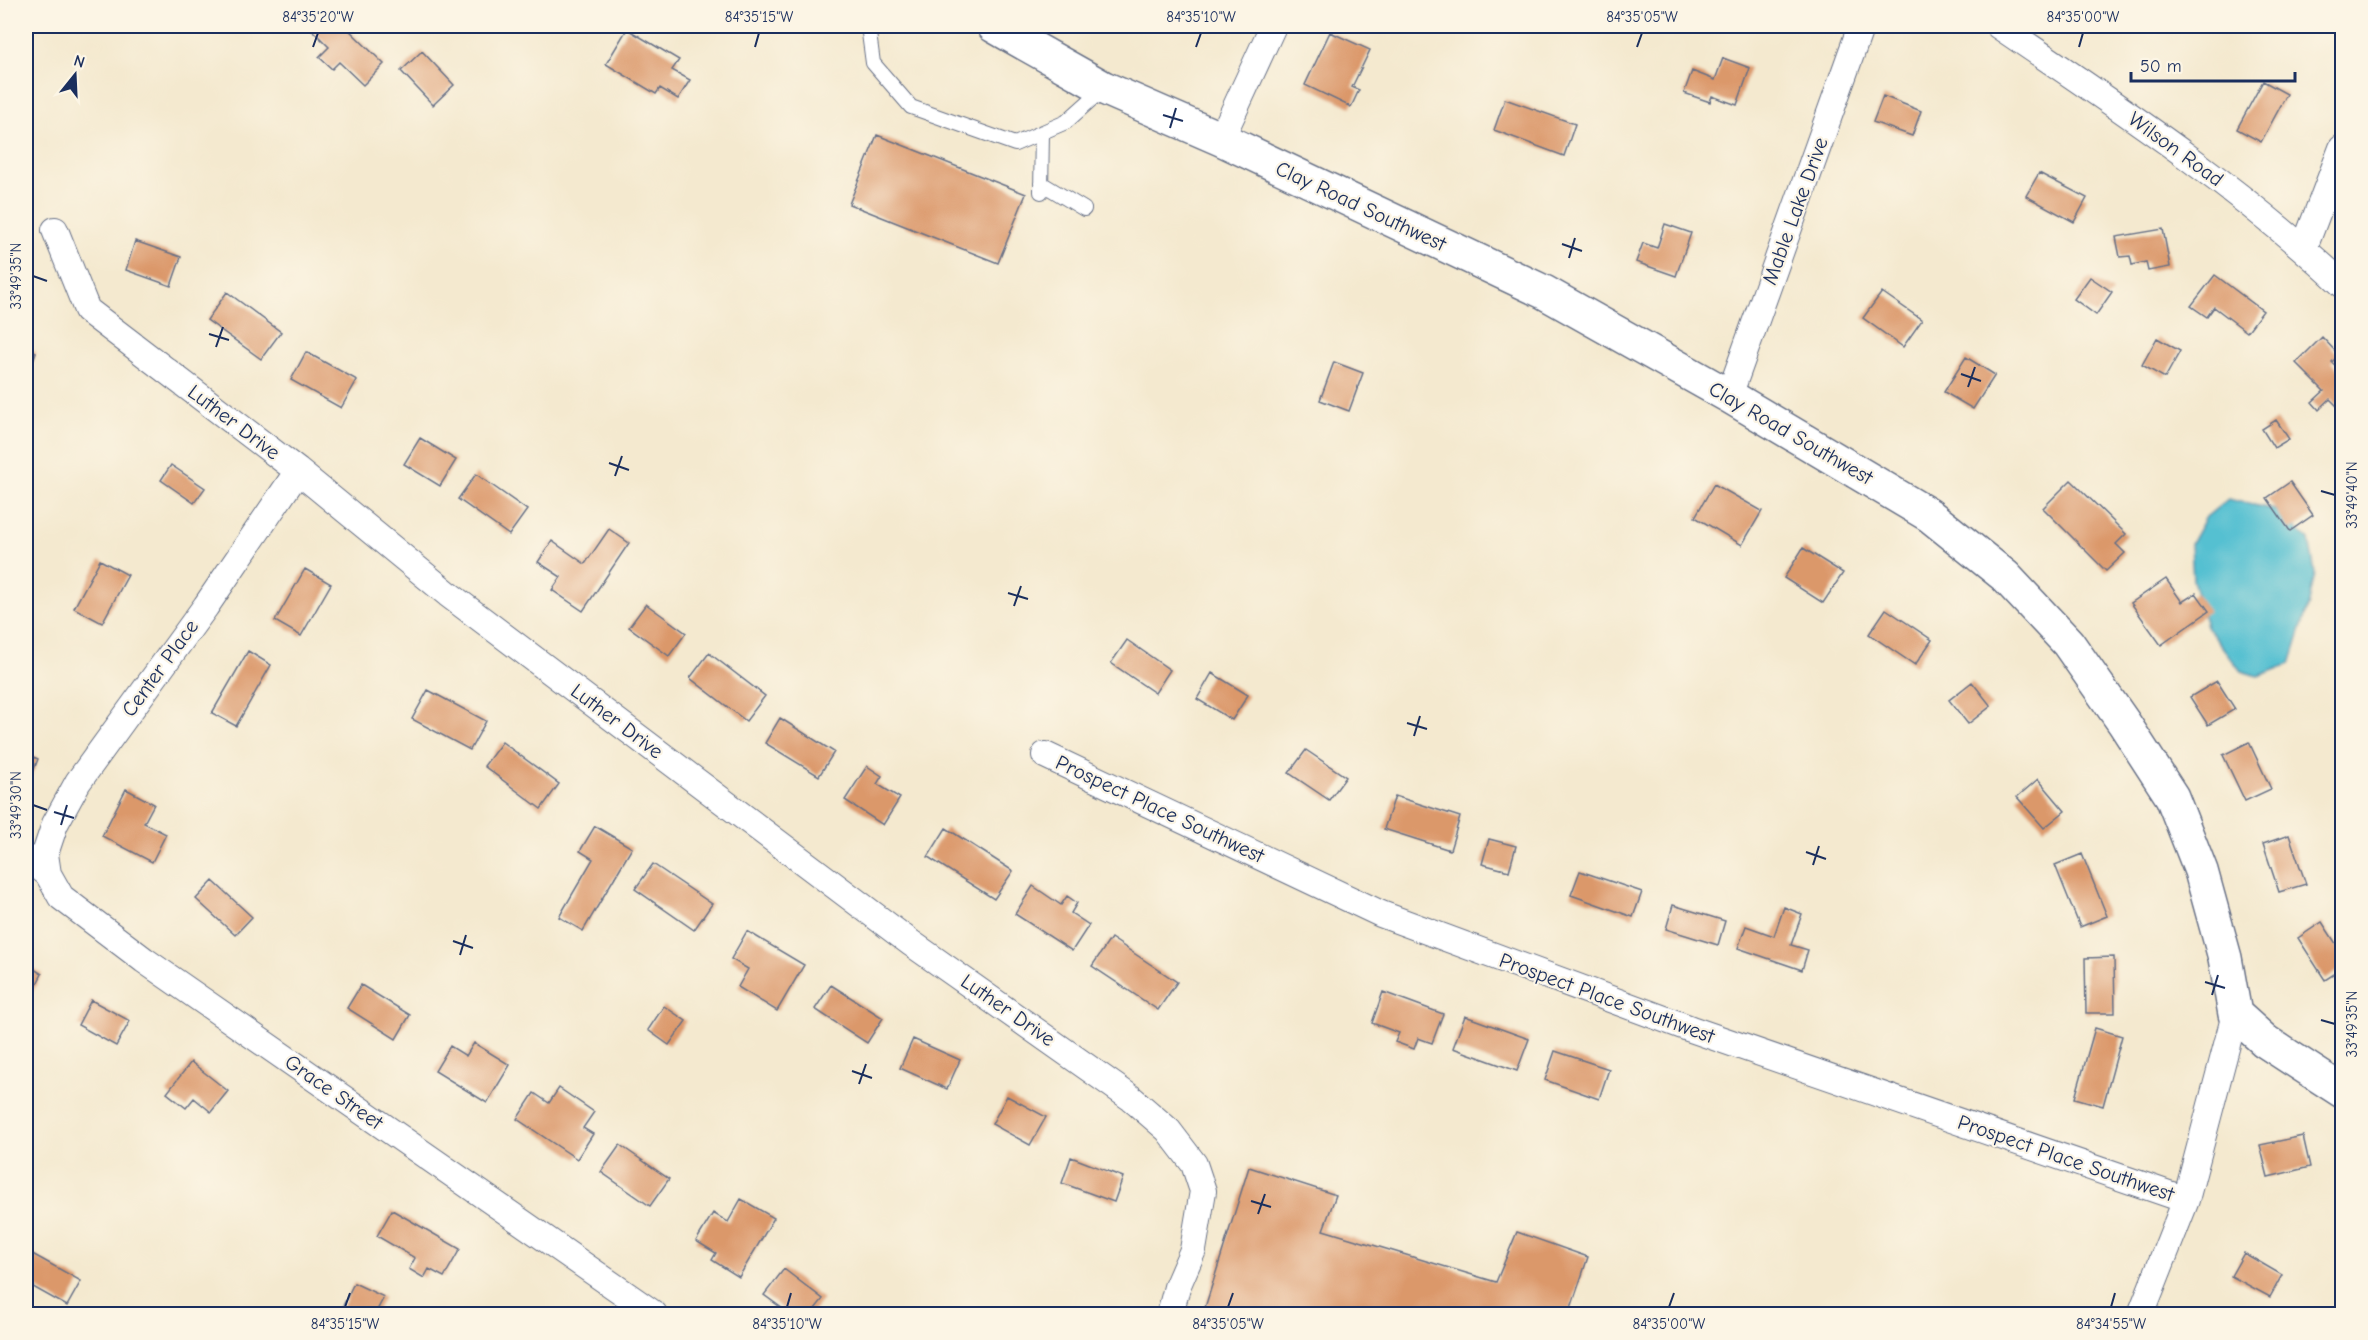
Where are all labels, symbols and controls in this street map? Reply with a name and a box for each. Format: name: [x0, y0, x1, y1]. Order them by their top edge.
text: 84°35'20"W: [282, 8, 354, 26]
text: 84°35'15"W: [725, 8, 793, 26]
text: 84°35'10"W: [1166, 8, 1236, 26]
text: 84°35'05"W: [1606, 8, 1678, 26]
text: 84°35'00"W: [2047, 8, 2119, 26]
north arrow: [45, 45, 105, 105]
scale bar: [2131, 45, 2294, 83]
text: N: [72, 52, 87, 72]
text: 50 m: [2140, 56, 2182, 77]
street label: Wilson Road: [2124, 107, 2228, 191]
street label: Mable Lake Drive: [1757, 134, 1833, 288]
street label: Clay Road Southwest: [1272, 156, 1451, 256]
text: 33°49'35"N: [7, 243, 25, 309]
street label: Clay Road Southwest: [1705, 376, 1878, 490]
street label: Luther Drive: [183, 380, 285, 464]
text: 33°49'40"N: [2343, 461, 2361, 529]
street label: Center Place: [117, 615, 203, 721]
street label: Luther Drive: [566, 679, 668, 763]
street label: Prospect Place Southwest: [1052, 750, 1269, 868]
text: 33°49'30"N: [7, 771, 25, 839]
street label: Prospect Place Southwest: [1496, 948, 1719, 1048]
street label: Luther Drive: [956, 969, 1060, 1051]
text: 33°49'35"N: [2343, 991, 2361, 1057]
street label: Grace Street: [280, 1049, 388, 1135]
street label: Prospect Place Southwest: [1955, 1110, 2178, 1207]
text: 84°35'15"W: [311, 1315, 379, 1333]
text: 84°35'10"W: [752, 1315, 822, 1333]
text: 84°35'05"W: [1192, 1315, 1264, 1333]
text: 84°35'00"W: [1633, 1315, 1705, 1333]
text: 84°34'55"W: [2076, 1315, 2146, 1333]

